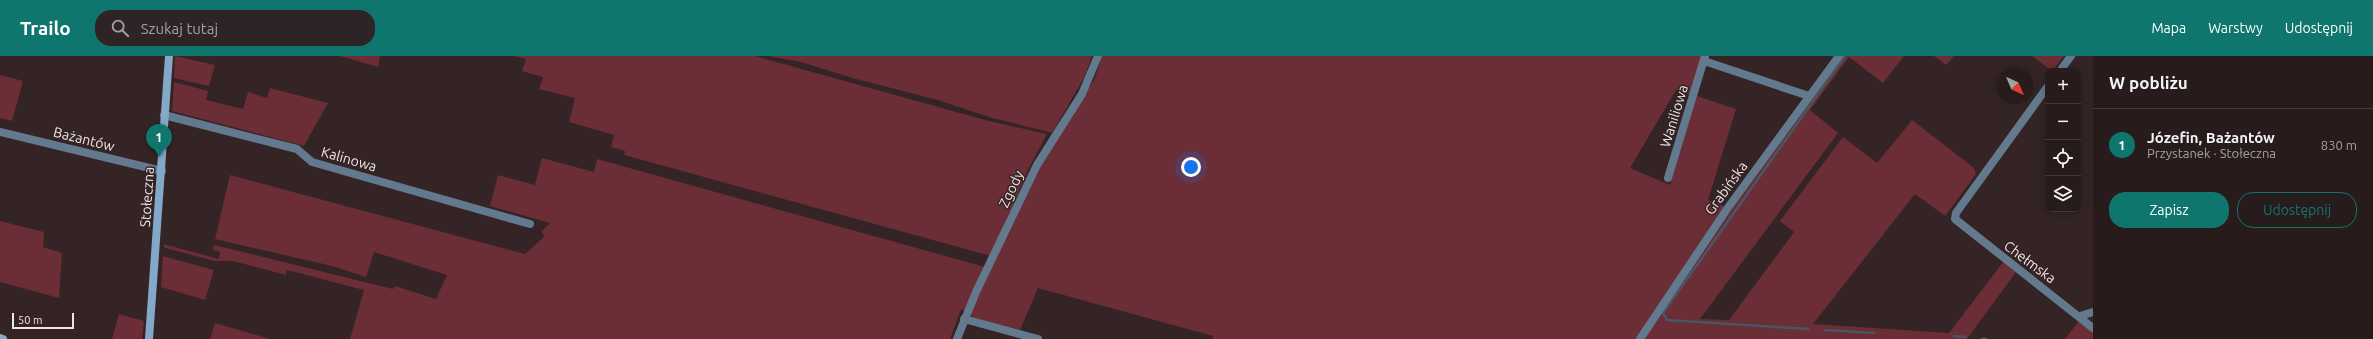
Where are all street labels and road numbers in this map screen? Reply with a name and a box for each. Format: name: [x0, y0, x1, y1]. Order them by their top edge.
street label: Waniliowa: [1657, 83, 1691, 149]
street label: Bażantów: [52, 124, 116, 154]
street label: Kalinowa: [319, 143, 379, 175]
street label: Grabińska: [1701, 158, 1751, 218]
street label: Stołeczna: [137, 166, 157, 228]
street label: Zgody: [996, 168, 1027, 210]
street label: Chełmska: [2001, 237, 2059, 287]

